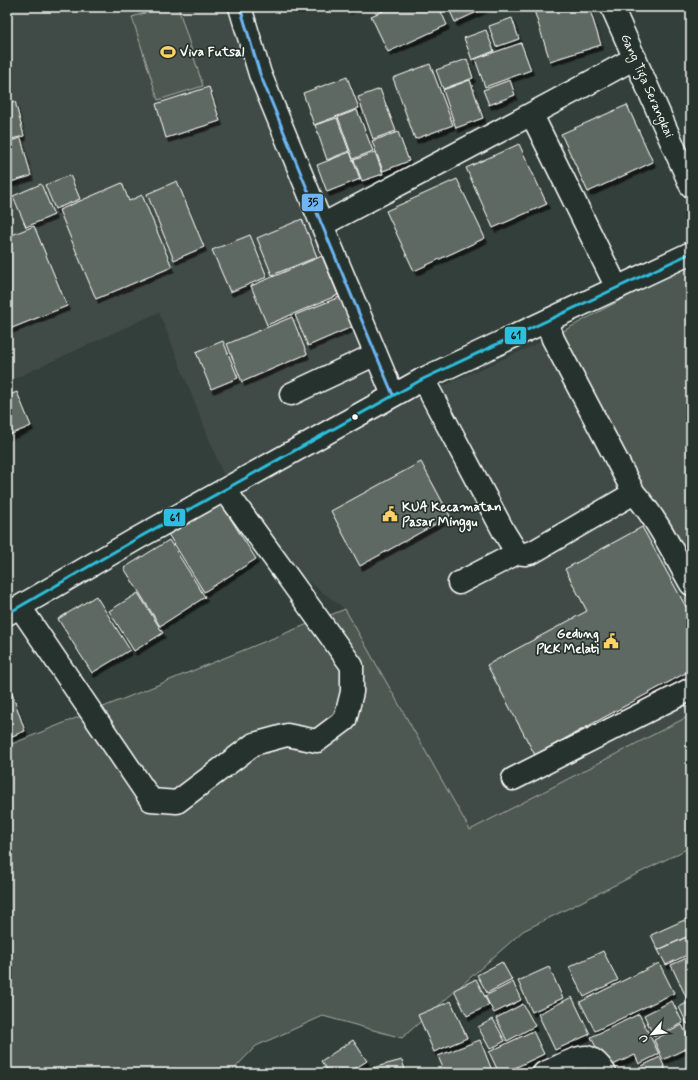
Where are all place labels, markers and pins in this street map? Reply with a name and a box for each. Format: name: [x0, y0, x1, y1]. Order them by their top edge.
sports icon: Viva Futsal: [159, 43, 177, 61]
place label: Viva Futsal: [180, 44, 245, 61]
unlabelled marker: [350, 412, 360, 422]
place label: KUA Kecamatan Pasar Minggu: [402, 499, 502, 533]
public building icon: KUA Kecamatan Pasar Minggu: [381, 505, 399, 523]
place label: Gedung PKK Melati: [536, 626, 600, 658]
public building icon: Gedung PKK Melati: [602, 632, 620, 650]

